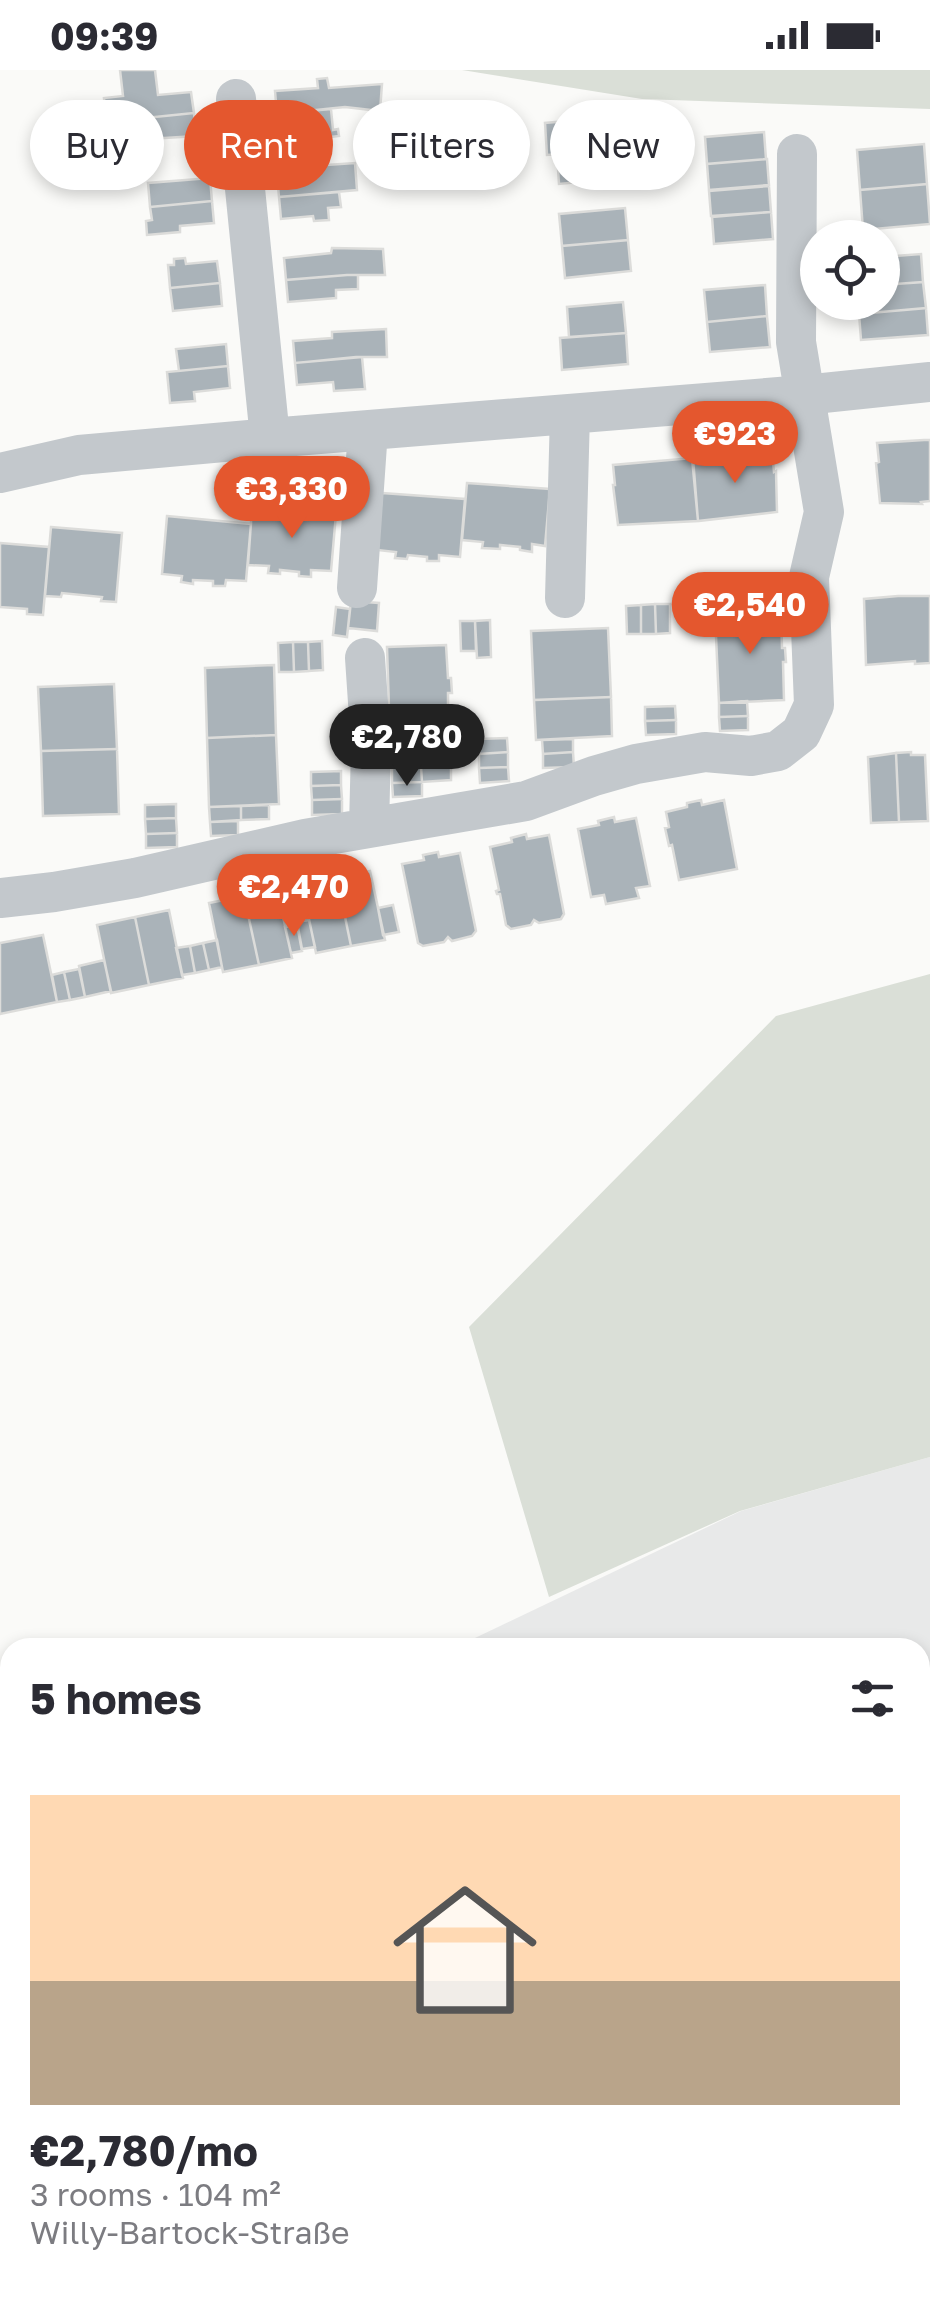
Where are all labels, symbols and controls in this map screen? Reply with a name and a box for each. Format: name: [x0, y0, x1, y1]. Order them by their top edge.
text: 09:39: [50, 13, 158, 58]
chip: Buy: [30, 100, 164, 190]
chip: Rent: [184, 100, 333, 190]
chip: Filters: [353, 100, 530, 190]
chip: New: [550, 100, 695, 190]
map controls: [800, 220, 900, 320]
button: locate: [800, 220, 900, 320]
pin: €923: [676, 401, 794, 486]
text: €923: [694, 414, 776, 452]
pin: €3,330: [211, 456, 373, 541]
text: €3,330: [236, 469, 348, 507]
pin: €2,540: [669, 572, 831, 657]
text: €2,540: [694, 585, 806, 623]
pin: €2,780: [326, 704, 488, 789]
text: €2,780: [351, 717, 463, 755]
pin: €2,470: [213, 854, 375, 939]
text: €2,470: [239, 867, 349, 905]
icon: filters: [845, 1671, 900, 1726]
text: 5 homes: [30, 1673, 202, 1723]
icon: home: [375, 1860, 555, 2040]
text: €2,780/mo: [30, 2125, 258, 2175]
text: 3 rooms · 104 m²: [30, 2175, 281, 2213]
text: Willy-Bartock-Straße: [30, 2213, 350, 2251]

